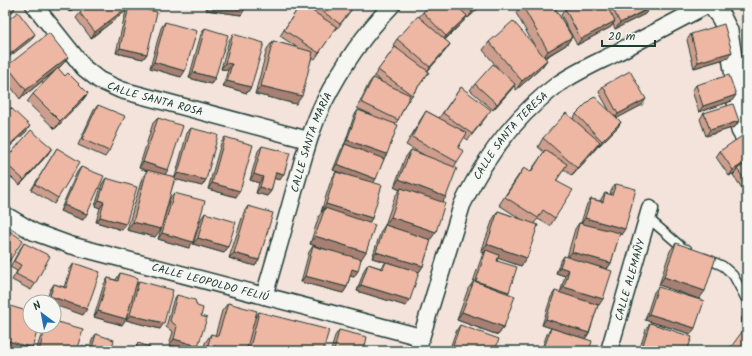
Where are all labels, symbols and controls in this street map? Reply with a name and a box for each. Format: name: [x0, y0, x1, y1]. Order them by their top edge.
scale bar: [602, 22, 655, 48]
text: 20 m: [608, 27, 636, 46]
street label: CALLE SANTA ROSA: [104, 77, 205, 122]
street label: CALLE SANTA TERESA: [469, 87, 553, 184]
street label: CALLE SANTA MARÍA: [286, 89, 338, 194]
street label: CALLE ALEMAÑY: [610, 236, 651, 323]
street label: CALLE LEOPOLDO FELIÚ: [150, 259, 271, 307]
north arrow: [22, 294, 62, 334]
text: N: [30, 297, 45, 316]

